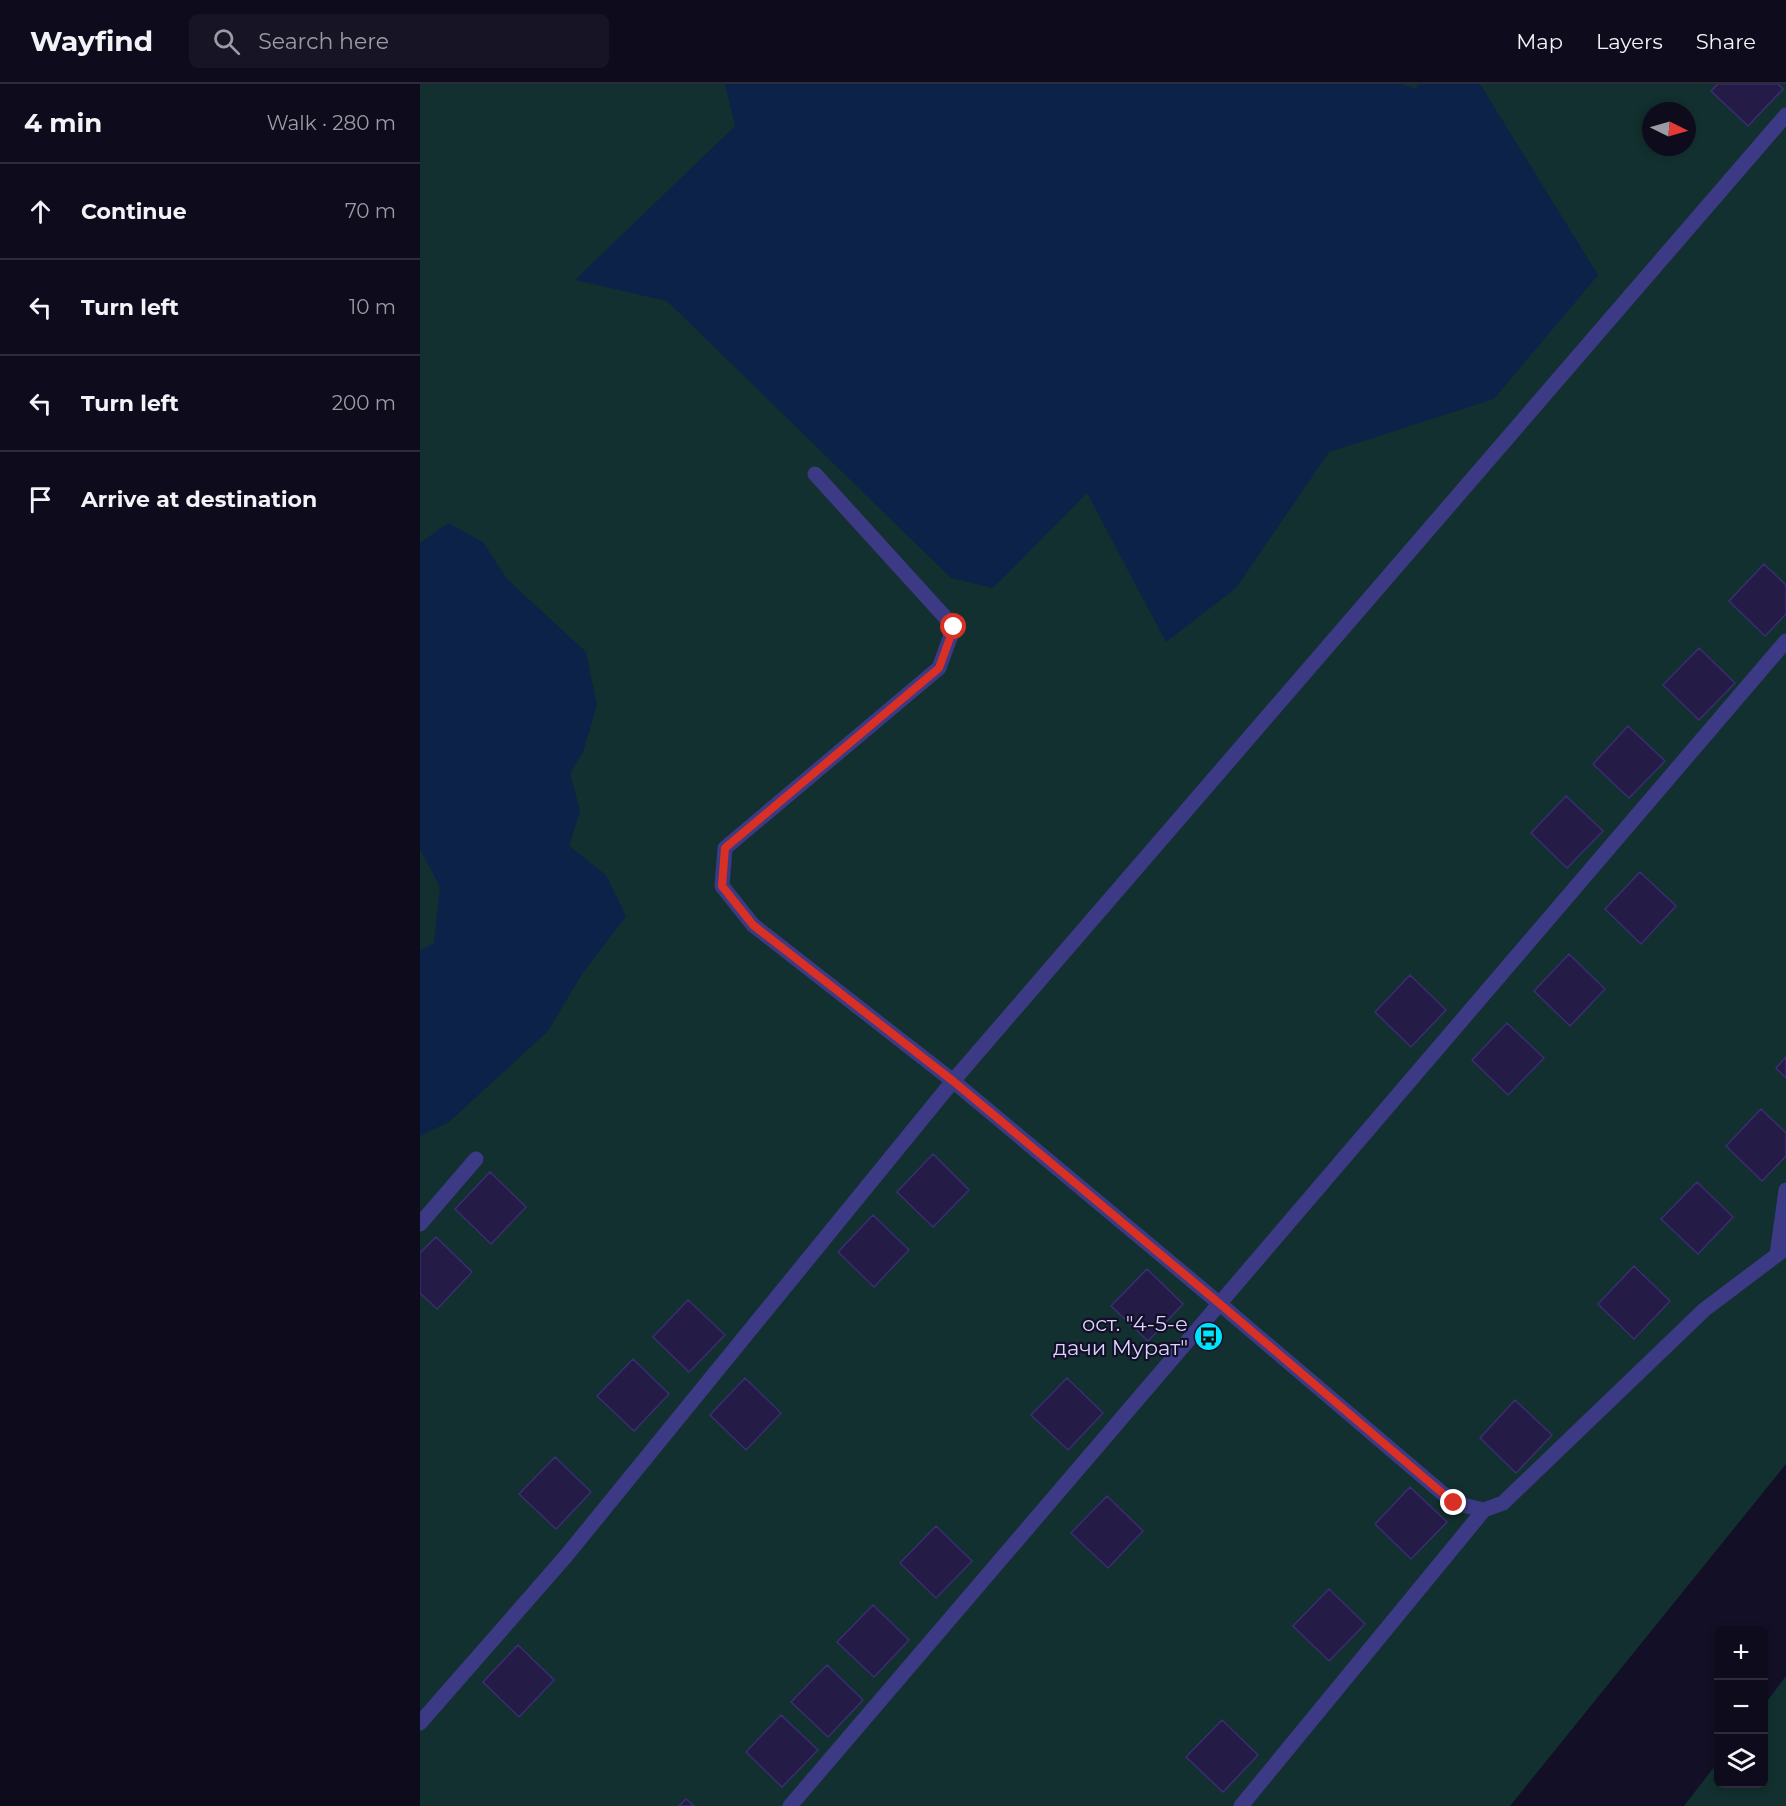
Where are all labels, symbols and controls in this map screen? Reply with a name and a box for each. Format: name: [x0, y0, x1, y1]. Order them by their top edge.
search box: [189, 14, 609, 68]
text: Wayfind: [30, 24, 153, 58]
icon: search: [210, 25, 243, 58]
text: Search here: [258, 28, 389, 55]
text: Map: [1516, 29, 1563, 54]
text: Layers: [1596, 29, 1663, 54]
text: Share: [1696, 29, 1756, 54]
north arrow: [1642, 102, 1696, 156]
text: 4 min: [24, 107, 102, 139]
text: Walk · 280 m: [266, 111, 396, 135]
icon: ahead: [24, 195, 57, 228]
text: Continue: [81, 198, 187, 225]
text: 70 m: [345, 199, 396, 223]
icon: left: [24, 291, 57, 324]
text: Turn left: [81, 294, 179, 321]
text: 10 m: [349, 295, 396, 319]
icon: left: [24, 387, 57, 420]
text: Turn left: [81, 390, 179, 417]
text: 200 m: [332, 391, 396, 415]
icon: arrive: [24, 483, 57, 516]
text: Arrive at destination: [81, 486, 317, 513]
route start: [940, 613, 966, 639]
place label: ост. "4-5-е дачи Мурат": [1053, 1311, 1188, 1360]
bus stop icon: ост. "4-5-е дачи Мурат": [1193, 1320, 1225, 1352]
route end: [1440, 1489, 1466, 1515]
map controls: [1714, 1626, 1768, 1788]
button: +: [1714, 1626, 1768, 1680]
button: −: [1714, 1680, 1768, 1734]
button: layers: [1714, 1734, 1768, 1788]

